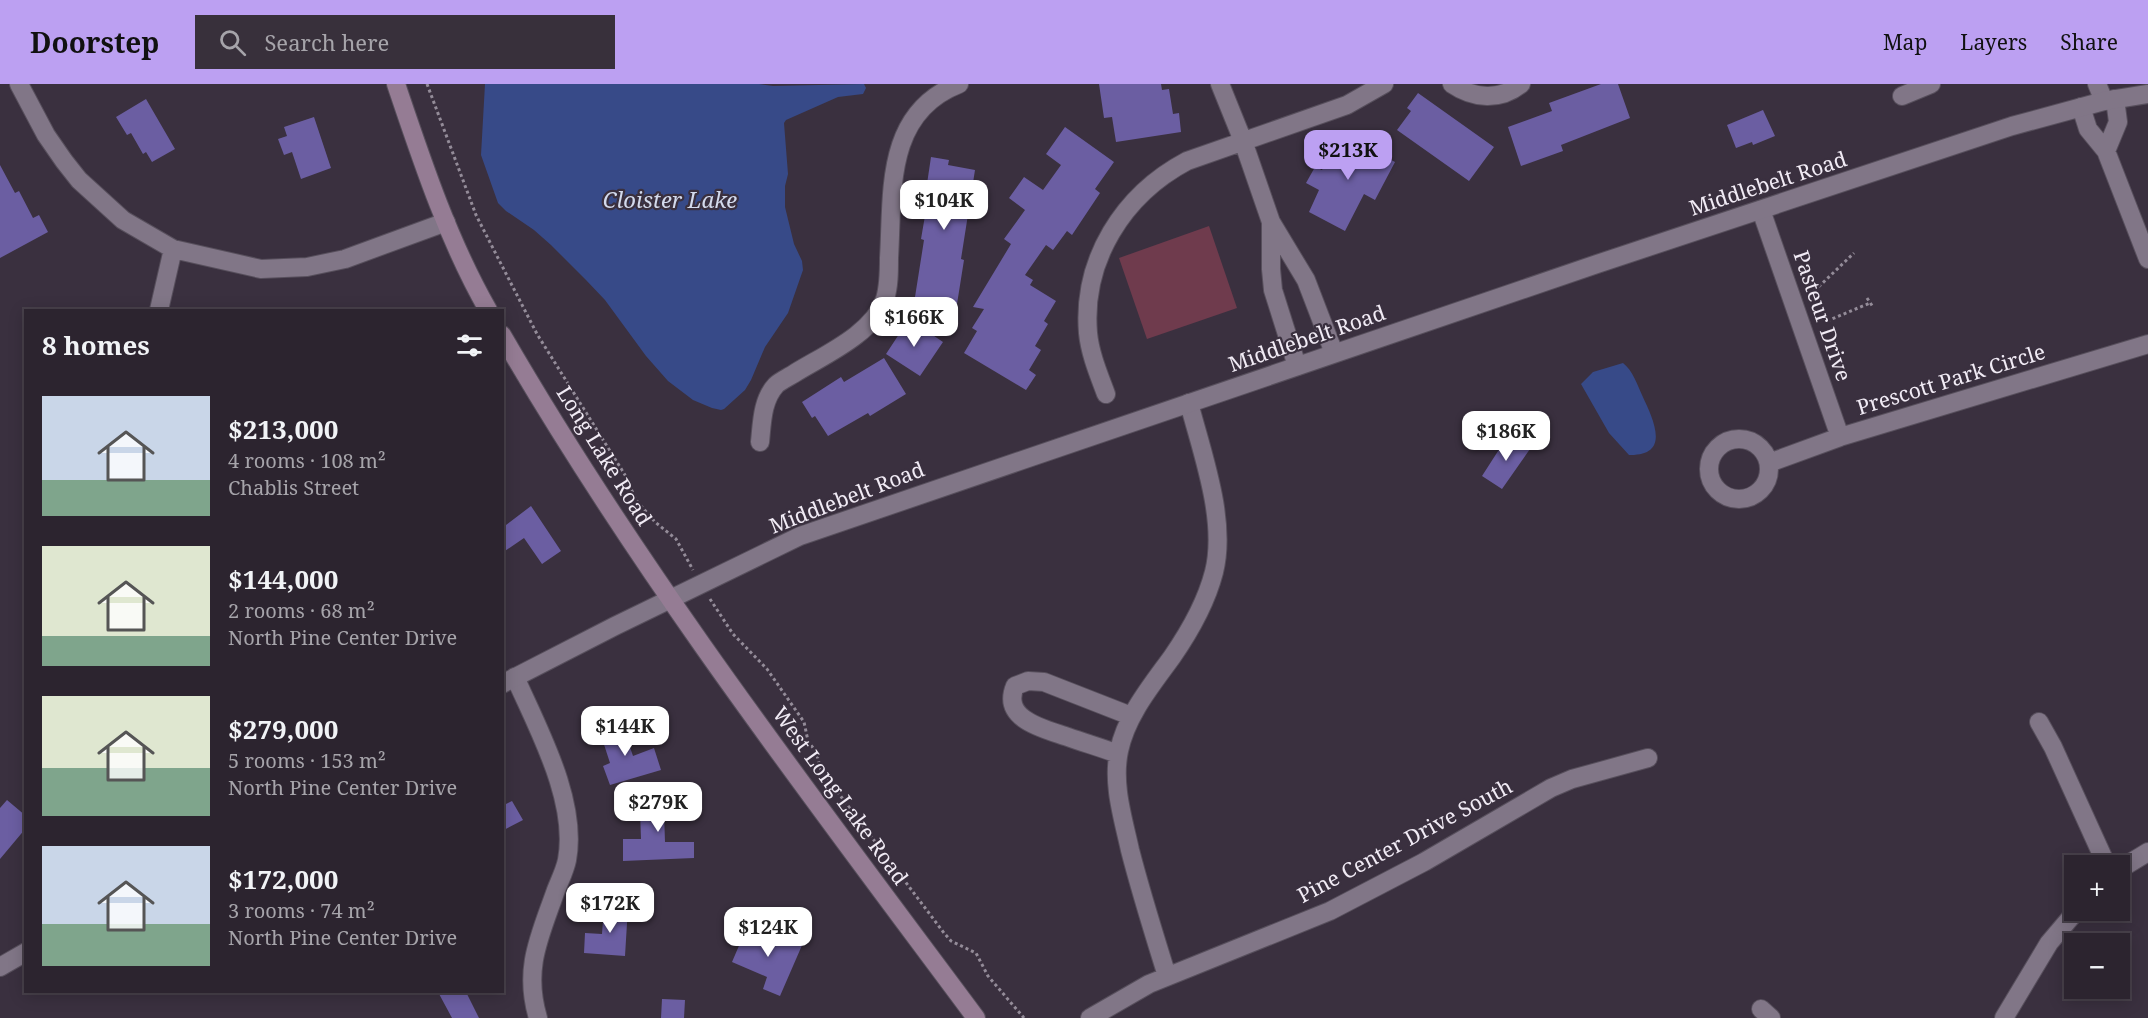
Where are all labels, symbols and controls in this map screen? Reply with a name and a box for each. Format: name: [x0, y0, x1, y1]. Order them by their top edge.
search box: [195, 15, 615, 69]
text: Doorstep: [30, 23, 159, 61]
icon: search: [216, 26, 249, 59]
text: Search here: [264, 27, 389, 57]
text: Map: [1883, 28, 1927, 56]
text: Layers: [1960, 28, 2027, 56]
text: Share: [2060, 28, 2118, 56]
pin: $213K: [1306, 130, 1390, 181]
text: $213K: [1318, 136, 1378, 163]
street label: Middlebelt Road: [1685, 144, 1850, 222]
pin: $104K: [902, 180, 986, 231]
water label: Cloister Lake: [603, 184, 737, 214]
text: $104K: [914, 186, 974, 213]
street label: Pasteur Drive: [1787, 247, 1858, 385]
pin: $166K: [872, 297, 956, 348]
street label: Middlebelt Road: [1225, 298, 1389, 378]
text: $166K: [884, 303, 944, 330]
text: 8 homes: [42, 327, 150, 363]
icon: filters: [453, 329, 486, 362]
street label: Prescott Park Circle: [1853, 337, 2048, 421]
street label: Long Lake Road: [551, 380, 659, 531]
text: $213,000: [228, 411, 338, 447]
pin: $186K: [1464, 411, 1548, 462]
text: $186K: [1476, 417, 1536, 444]
icon: home: [90, 420, 162, 492]
text: 4 rooms · 108 m²: [228, 447, 386, 474]
street label: Middlebelt Road: [765, 455, 928, 540]
text: Chablis Street: [228, 474, 359, 501]
text: $144,000: [228, 561, 338, 597]
icon: home: [90, 570, 162, 642]
text: 2 rooms · 68 m²: [228, 597, 375, 624]
text: North Pine Center Drive: [228, 624, 457, 651]
street label: West Long Lake Road: [767, 701, 915, 890]
pin: $144K: [583, 706, 667, 757]
text: $279,000: [228, 711, 338, 747]
text: $144K: [595, 712, 655, 739]
icon: home: [90, 720, 162, 792]
text: 5 rooms · 153 m²: [228, 747, 386, 774]
street label: Pine Center Drive South: [1292, 772, 1517, 909]
text: North Pine Center Drive: [228, 774, 457, 801]
pin: $279K: [616, 782, 700, 833]
text: $279K: [628, 788, 688, 815]
map controls: [2064, 855, 2130, 999]
button: +: [2064, 855, 2130, 921]
text: $172,000: [228, 861, 338, 897]
icon: home: [90, 870, 162, 942]
pin: $172K: [568, 883, 652, 934]
text: $172K: [580, 889, 640, 916]
text: 3 rooms · 74 m²: [228, 897, 375, 924]
pin: $124K: [726, 907, 810, 958]
text: $124K: [738, 913, 798, 940]
text: North Pine Center Drive: [228, 924, 457, 951]
button: −: [2064, 933, 2130, 999]

